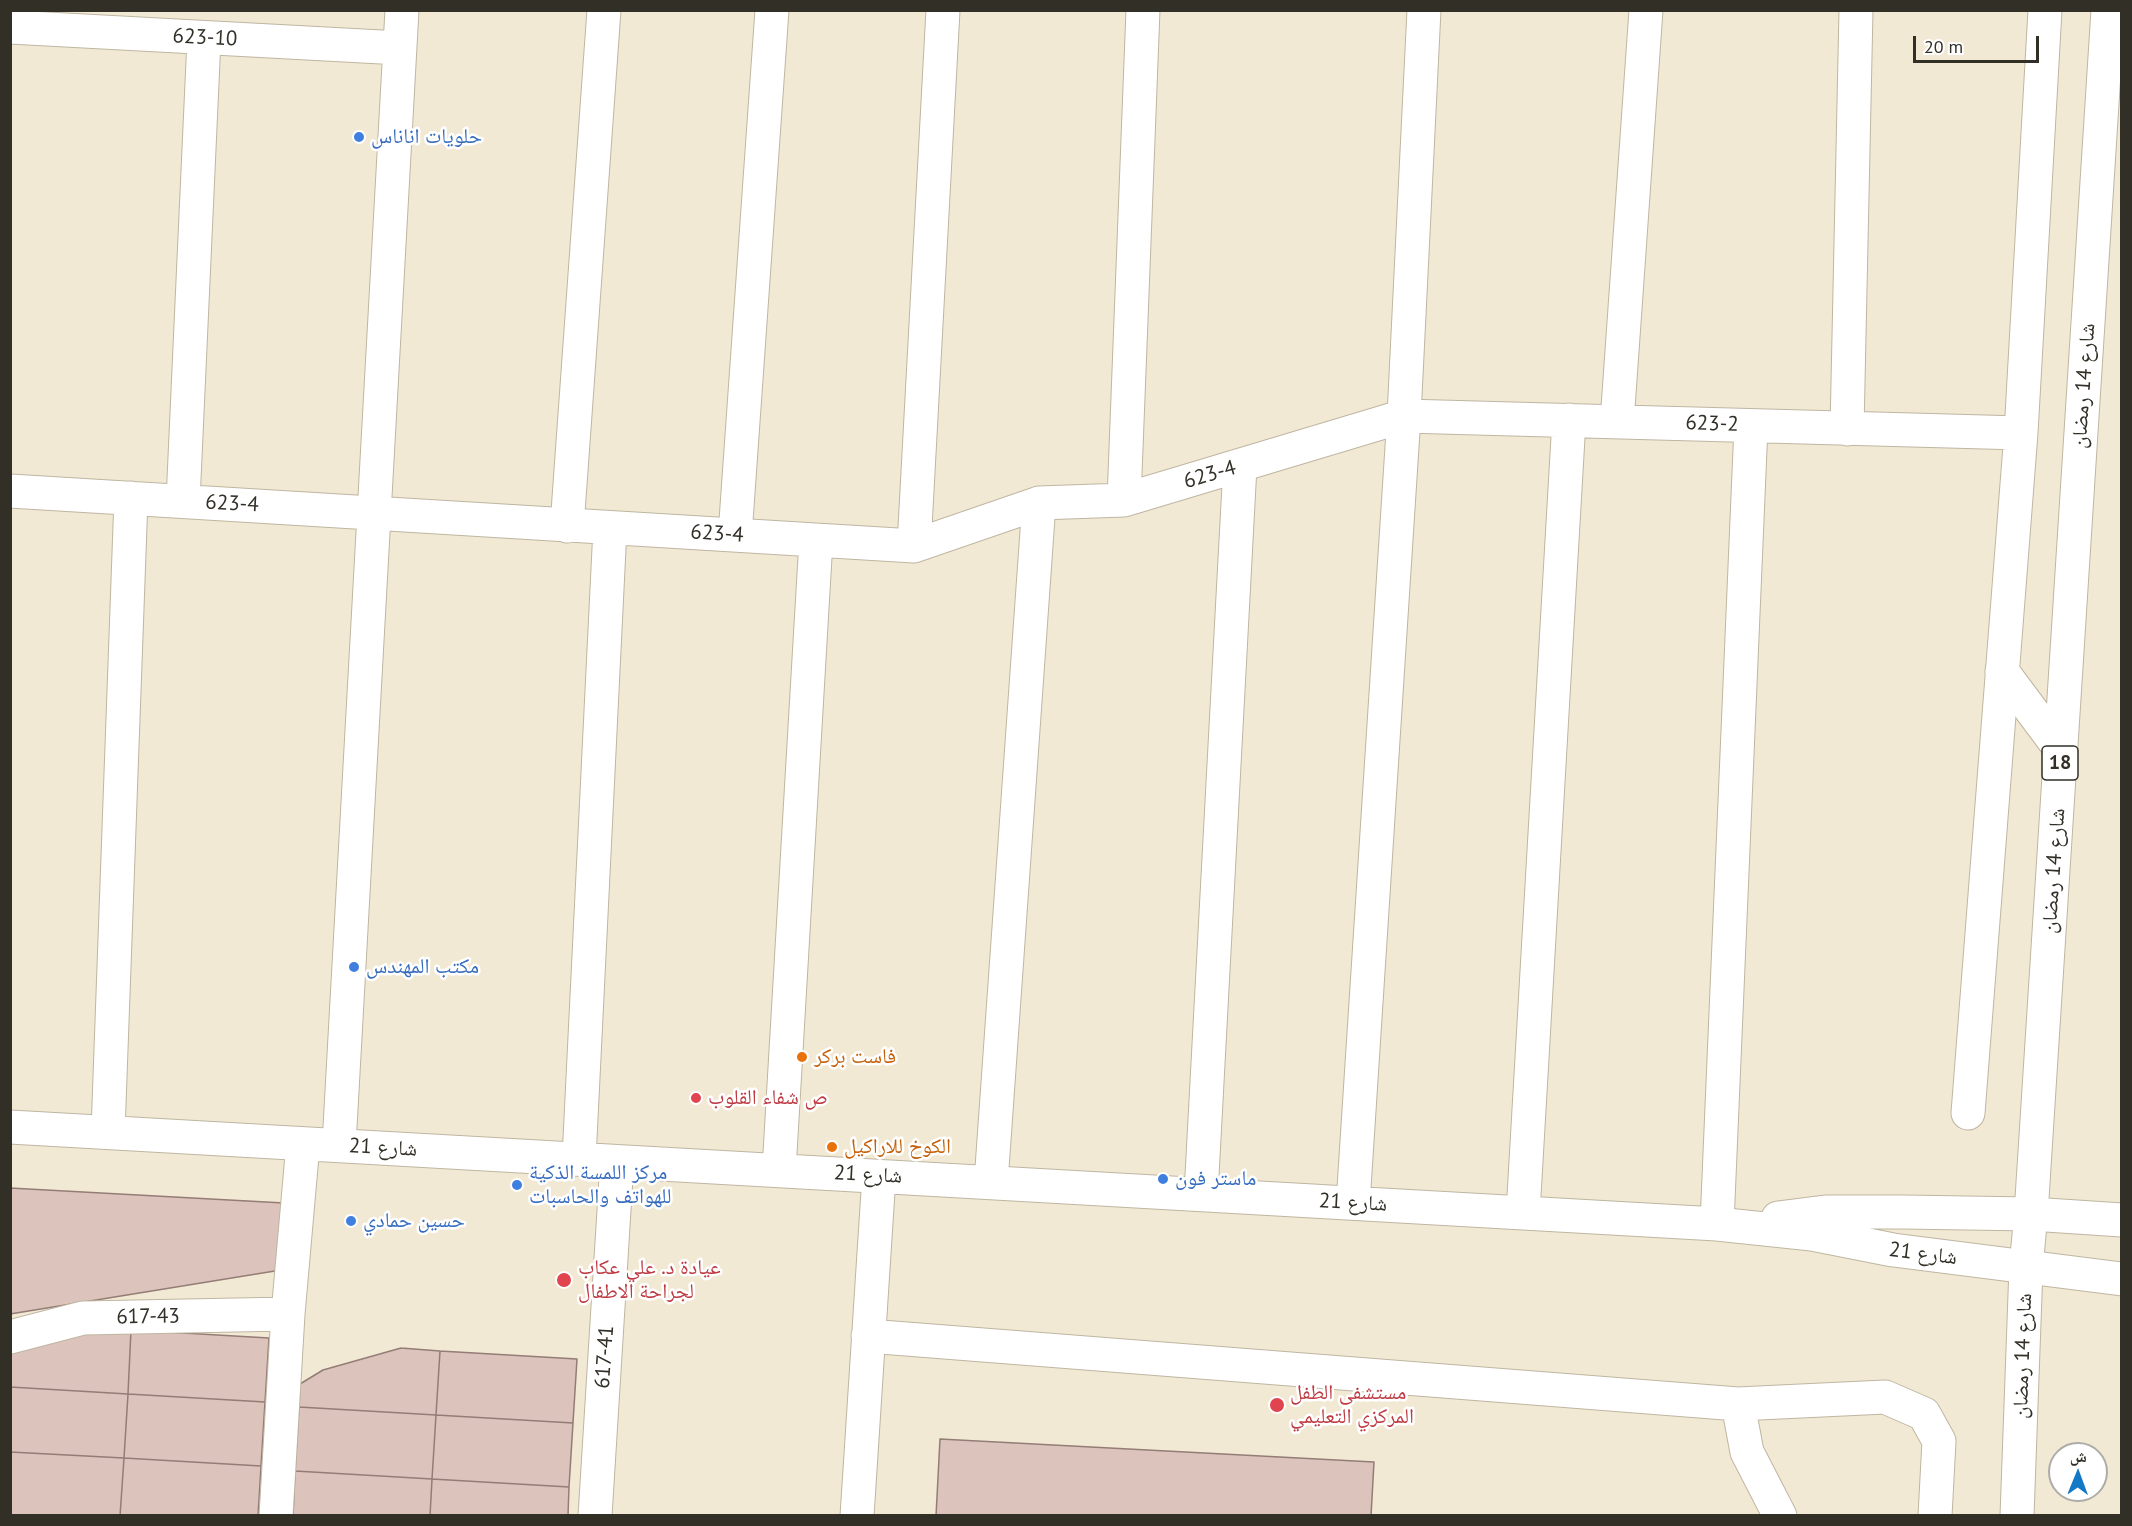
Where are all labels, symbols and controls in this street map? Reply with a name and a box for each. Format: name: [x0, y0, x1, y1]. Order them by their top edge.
street label: 623-10: [172, 24, 238, 52]
scale bar: [1916, 24, 2042, 62]
text: 20 m: [1924, 35, 1963, 58]
place label: حلويات اناناس: [371, 124, 482, 150]
marker: حلويات اناناس: [352, 130, 366, 144]
street label: شارع 14 رمضان: [2067, 322, 2101, 450]
street label: 623-2: [1685, 410, 1739, 438]
street label: 623-4: [1181, 456, 1239, 494]
street label: 623-4: [205, 490, 259, 518]
street label: 623-4: [690, 520, 744, 548]
road number: 18: [2042, 746, 2078, 780]
street label: شارع 14 رمضان: [2037, 807, 2071, 935]
place label: مكتب المهندس: [366, 954, 479, 980]
marker: مكتب المهندس: [347, 960, 361, 974]
place label: فاست بركر: [814, 1044, 896, 1070]
marker: فاست بركر: [795, 1050, 809, 1064]
place label: ص شفاء القلوب: [708, 1085, 827, 1111]
marker: ص شفاء القلوب: [689, 1091, 703, 1105]
street label: شارع 21: [348, 1134, 418, 1162]
place label: الكوخ للاراكيل: [844, 1134, 951, 1160]
marker: الكوخ للاراكيل: [825, 1140, 839, 1154]
place label: مركز اللمسة الذكية للهواتف والحاسبات: [529, 1160, 671, 1210]
street label: شارع 21: [833, 1161, 903, 1189]
place label: ماستر فون: [1175, 1166, 1256, 1192]
marker: ماستر فون: [1156, 1172, 1170, 1186]
marker: مركز اللمسة الذكية للهواتف والحاسبات: [510, 1178, 524, 1192]
street label: شارع 21: [1318, 1189, 1388, 1217]
place label: حسين حمادي: [363, 1208, 465, 1234]
marker: حسين حمادي: [344, 1214, 358, 1228]
street label: شارع 21: [1888, 1237, 1958, 1271]
place label: عيادة د. علي عكاب لجراحة الاطفال: [578, 1255, 721, 1305]
marker: عيادة د. علي عكاب لجراحة الاطفال: [555, 1271, 573, 1289]
street label: شارع 14 رمضان: [2008, 1293, 2038, 1419]
street label: 617-43: [116, 1304, 180, 1330]
street label: 617-41: [590, 1324, 620, 1390]
place label: مستشفى الطفل المركزي التعليمي: [1290, 1380, 1414, 1430]
marker: مستشفى الطفل المركزي التعليمي: [1268, 1396, 1286, 1414]
north arrow: [2048, 1442, 2108, 1502]
text: ش: [2070, 1446, 2087, 1466]

